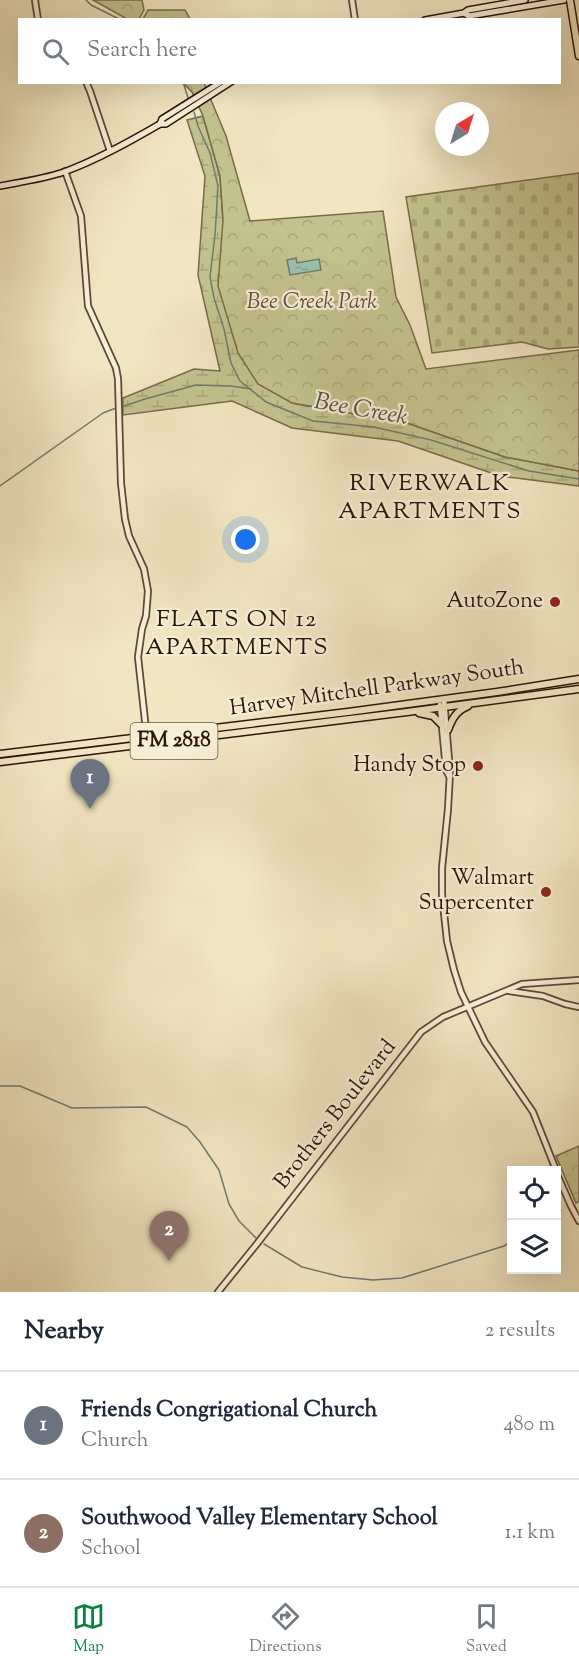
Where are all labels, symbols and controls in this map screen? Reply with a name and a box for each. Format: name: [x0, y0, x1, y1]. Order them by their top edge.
search box: [18, 18, 561, 84]
icon: search: [39, 35, 72, 68]
text: Search here: [87, 35, 197, 67]
north arrow: [435, 102, 489, 156]
park label: Bee Creek Park: [247, 287, 377, 319]
water label: Bee Creek: [312, 385, 411, 435]
district label: RIVERWALK APARTMENTS: [338, 467, 522, 529]
your location: [231, 525, 260, 554]
place label: AutoZone: [446, 586, 543, 618]
marker: AutoZone: [548, 595, 562, 609]
district label: FLATS ON 12 APARTMENTS: [145, 603, 329, 665]
street label: Harvey Mitchell Parkway South: [228, 652, 526, 726]
road number: FM 2818: [130, 723, 218, 759]
place label: Handy Stop: [353, 750, 466, 782]
marker: Handy Stop: [471, 759, 485, 773]
pin: 1: [70, 760, 110, 809]
place label: Walmart Supercenter: [418, 863, 534, 920]
marker: Walmart Supercenter: [539, 885, 553, 899]
street label: Brothers Boulevard: [267, 1033, 405, 1197]
map controls: [507, 1166, 561, 1274]
button: locate: [507, 1166, 561, 1220]
pin: 2: [150, 1212, 188, 1261]
button: layers: [507, 1220, 561, 1274]
text: Nearby: [24, 1313, 104, 1350]
text: 2 results: [485, 1317, 555, 1346]
text: Friends Congrigational Church: [81, 1395, 378, 1427]
text: 1: [40, 1411, 47, 1440]
text: 480 m: [504, 1411, 555, 1440]
text: Church: [81, 1427, 148, 1456]
text: Southwood Valley Elementary School: [81, 1503, 438, 1535]
text: 2: [39, 1519, 48, 1548]
text: 1.1 km: [505, 1519, 555, 1548]
text: School: [81, 1535, 141, 1564]
tab: Map: [72, 1600, 105, 1659]
tab: Directions: [249, 1600, 322, 1659]
tab: Saved: [466, 1600, 507, 1659]

